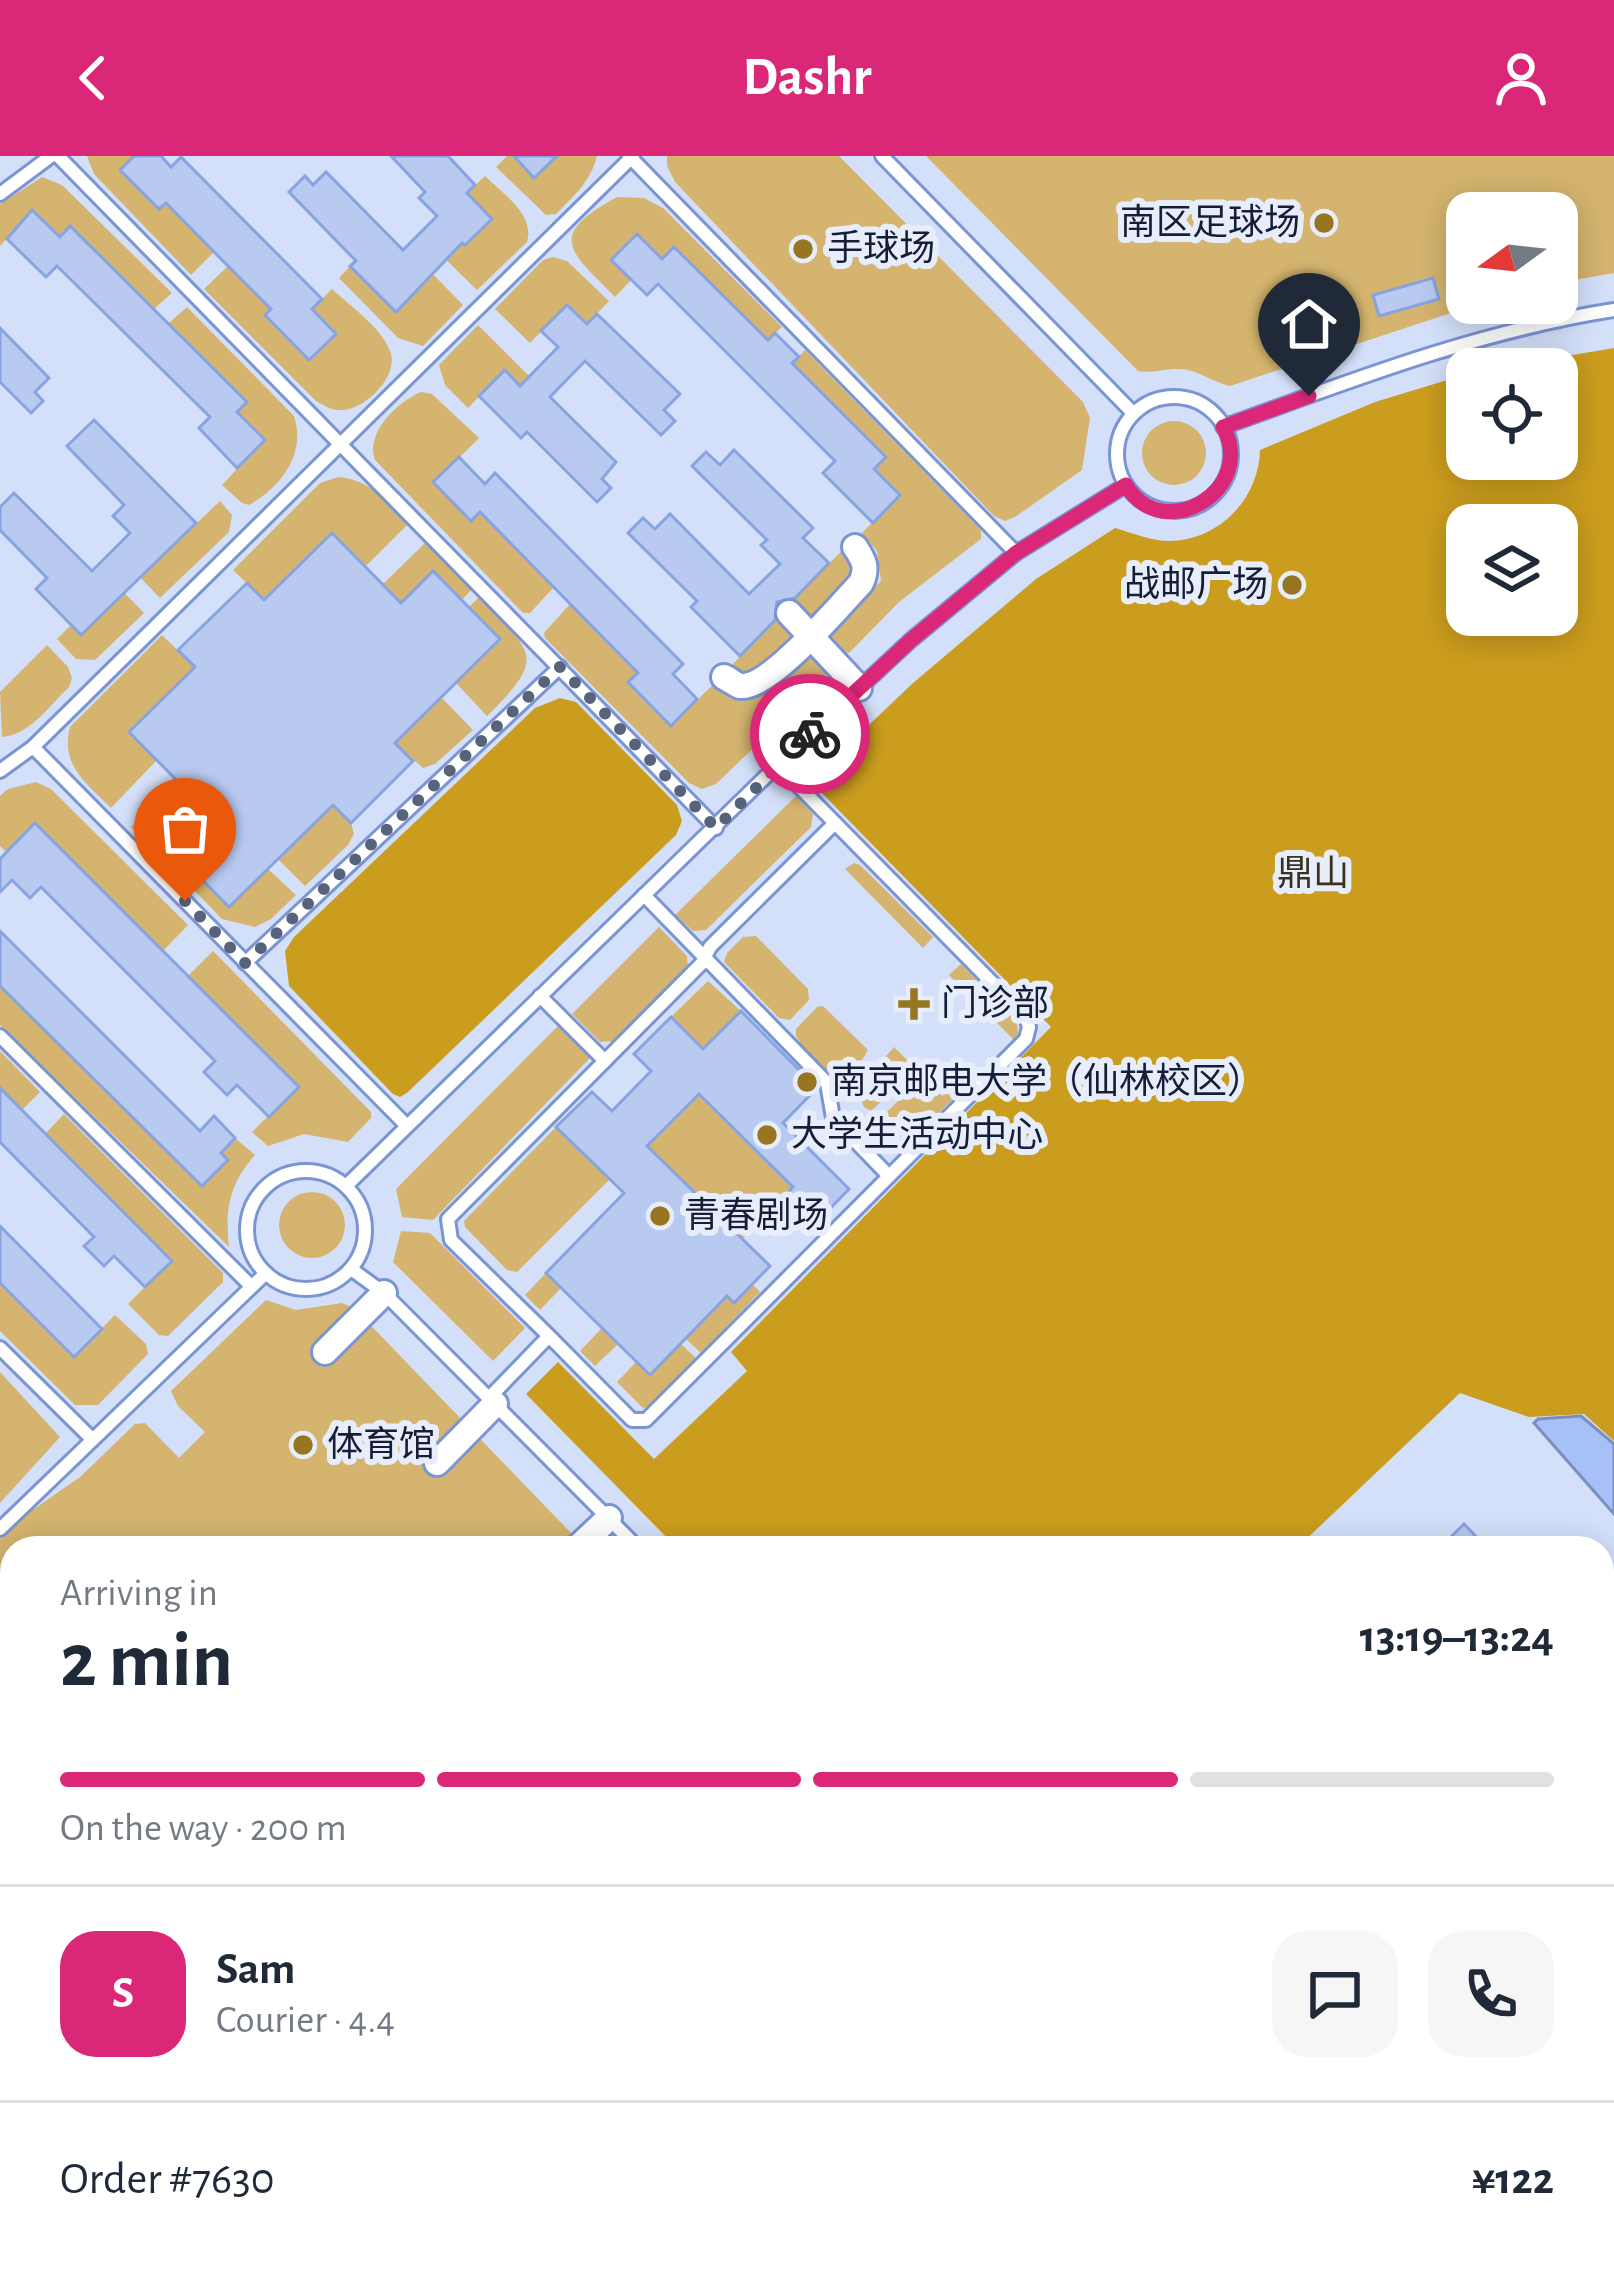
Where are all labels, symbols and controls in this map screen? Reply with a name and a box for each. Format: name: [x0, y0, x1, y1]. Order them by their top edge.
icon: back: [60, 45, 126, 111]
icon: person: [1488, 45, 1554, 111]
text: Dashr: [742, 51, 872, 105]
north arrow: [1446, 192, 1578, 324]
map controls: [1446, 192, 1578, 636]
place label: 南区足球场: [1120, 203, 1300, 241]
marker: 南区足球场: [1311, 210, 1337, 236]
place label: 手球场: [827, 229, 935, 267]
marker: 手球场: [790, 236, 816, 262]
pin: [1258, 273, 1360, 396]
icon: home: [1276, 291, 1342, 357]
button: locate: [1446, 348, 1578, 480]
button: layers: [1446, 504, 1578, 636]
place label: 战邮广场: [1124, 565, 1268, 603]
marker: 战邮广场: [1279, 572, 1305, 598]
courier: [750, 674, 870, 794]
icon: bike: [777, 701, 843, 767]
pin: [134, 778, 236, 901]
icon: bag: [152, 796, 218, 862]
park label: 鼎山: [1277, 855, 1349, 892]
place label: 门诊部: [941, 984, 1049, 1022]
marker: 门诊部: [898, 988, 930, 1020]
place label: 南京邮电大学（仙林校区）: [831, 1062, 1263, 1100]
marker: 南京邮电大学（仙林校区）: [794, 1069, 820, 1095]
place label: 大学生活动中心: [791, 1115, 1043, 1153]
marker: 大学生活动中心: [754, 1122, 780, 1148]
place label: 青春剧场: [684, 1196, 828, 1234]
marker: 青春剧场: [647, 1203, 673, 1229]
place label: 体育馆: [327, 1425, 435, 1463]
marker: 体育馆: [290, 1432, 316, 1458]
text: Arriving in: [60, 1574, 218, 1613]
text: 13:19–13:24: [1360, 1615, 1554, 1660]
text: 2 min: [60, 1623, 233, 1701]
text: On the way · 200 m: [60, 1809, 347, 1848]
button: chat: [1272, 1931, 1398, 2057]
button: phone: [1428, 1931, 1554, 2057]
text: Sam: [216, 1947, 295, 1992]
text: S: [112, 1971, 134, 2016]
text: Courier · 4.4: [216, 2001, 395, 2040]
text: Order #7630: [60, 2157, 275, 2202]
text: ¥122: [1472, 2157, 1554, 2202]

